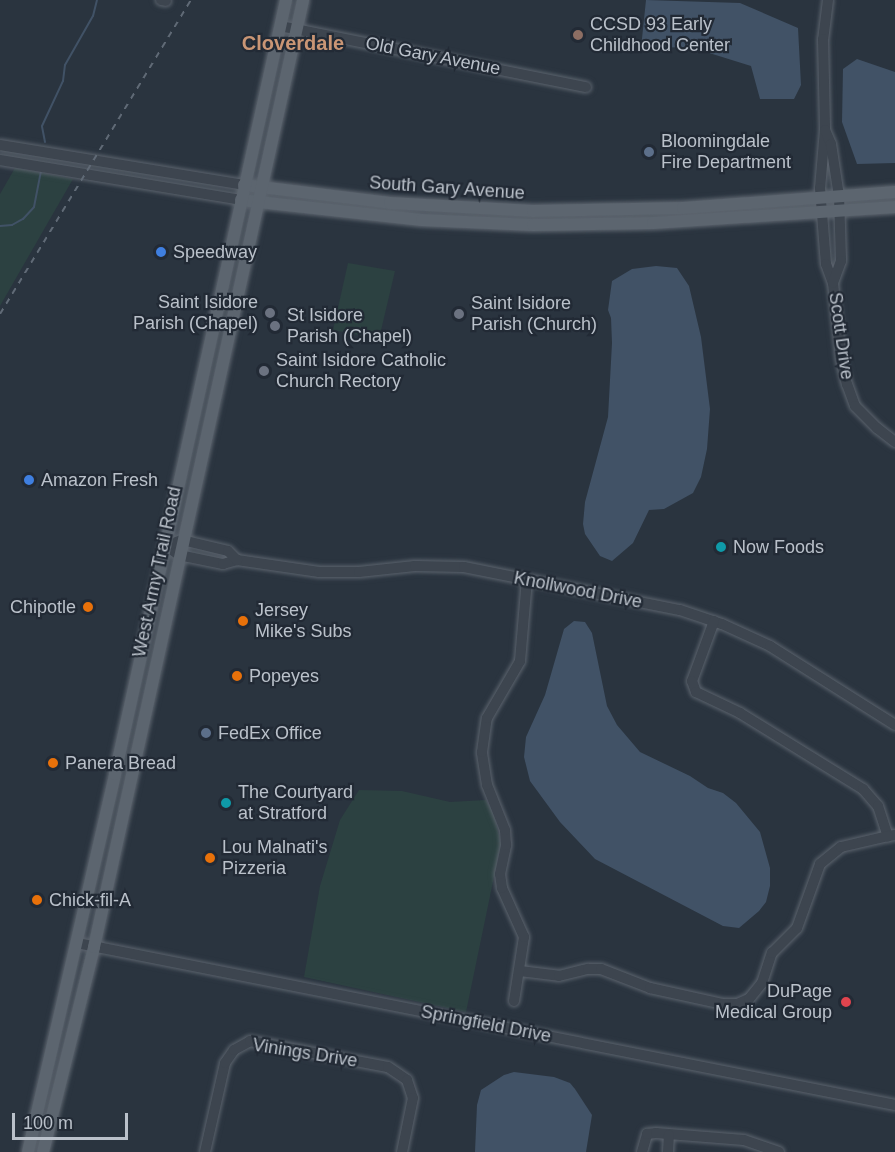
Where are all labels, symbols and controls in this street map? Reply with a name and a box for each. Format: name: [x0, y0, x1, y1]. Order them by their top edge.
place label: CCSD 93 Early Childhood Center: [590, 14, 730, 57]
marker: CCSD 93 Early Childhood Center: [571, 28, 585, 42]
district label: Cloverdale: [242, 31, 344, 55]
street label: Old Gary Avenue: [363, 32, 503, 80]
place label: Bloomingdale Fire Department: [661, 131, 791, 174]
marker: Bloomingdale Fire Department: [642, 145, 656, 159]
street label: South Gary Avenue: [368, 172, 526, 204]
place label: Speedway: [173, 241, 257, 263]
marker: Speedway: [154, 245, 168, 259]
street label: Scott Drive: [824, 291, 858, 381]
place label: Saint Isidore Parish (Chapel): [133, 292, 258, 334]
place label: Saint Isidore Parish (Church): [471, 293, 597, 336]
place label: St Isidore Parish (Chapel): [287, 305, 412, 348]
marker: Saint Isidore Parish (Chapel): [263, 306, 277, 320]
marker: Saint Isidore Parish (Church): [452, 307, 466, 321]
marker: St Isidore Parish (Chapel): [268, 319, 282, 333]
place label: Saint Isidore Catholic Church Rectory: [276, 350, 446, 392]
marker: Saint Isidore Catholic Church Rectory: [257, 364, 271, 378]
place label: Amazon Fresh: [41, 469, 158, 491]
marker: Amazon Fresh: [22, 473, 36, 487]
street label: West Army Trail Road: [128, 484, 186, 660]
place label: Now Foods: [733, 536, 824, 558]
marker: Now Foods: [714, 540, 728, 554]
street label: Knollwood Drive: [512, 567, 644, 613]
place label: Chipotle: [10, 596, 76, 618]
marker: Chipotle: [81, 600, 95, 614]
place label: Jersey Mike's Subs: [255, 600, 351, 642]
marker: Jersey Mike's Subs: [236, 614, 250, 628]
place label: Popeyes: [249, 665, 319, 687]
marker: Popeyes: [230, 669, 244, 683]
place label: FedEx Office: [218, 722, 322, 744]
marker: FedEx Office: [199, 726, 213, 740]
place label: Panera Bread: [65, 752, 176, 774]
marker: Panera Bread: [46, 756, 60, 770]
place label: The Courtyard at Stratford: [238, 782, 353, 824]
marker: The Courtyard at Stratford: [219, 796, 233, 810]
place label: Lou Malnati's Pizzeria: [222, 837, 327, 880]
marker: Lou Malnati's Pizzeria: [203, 851, 217, 865]
place label: Chick-fil-A: [49, 889, 131, 911]
marker: Chick-fil-A: [30, 893, 44, 907]
place label: DuPage Medical Group: [715, 981, 832, 1024]
marker: DuPage Medical Group: [837, 993, 855, 1011]
street label: Springfield Drive: [419, 1001, 553, 1047]
street label: Vinings Drive: [251, 1034, 359, 1072]
scale bar: [15, 1101, 130, 1139]
text: 100 m: [23, 1113, 73, 1133]

